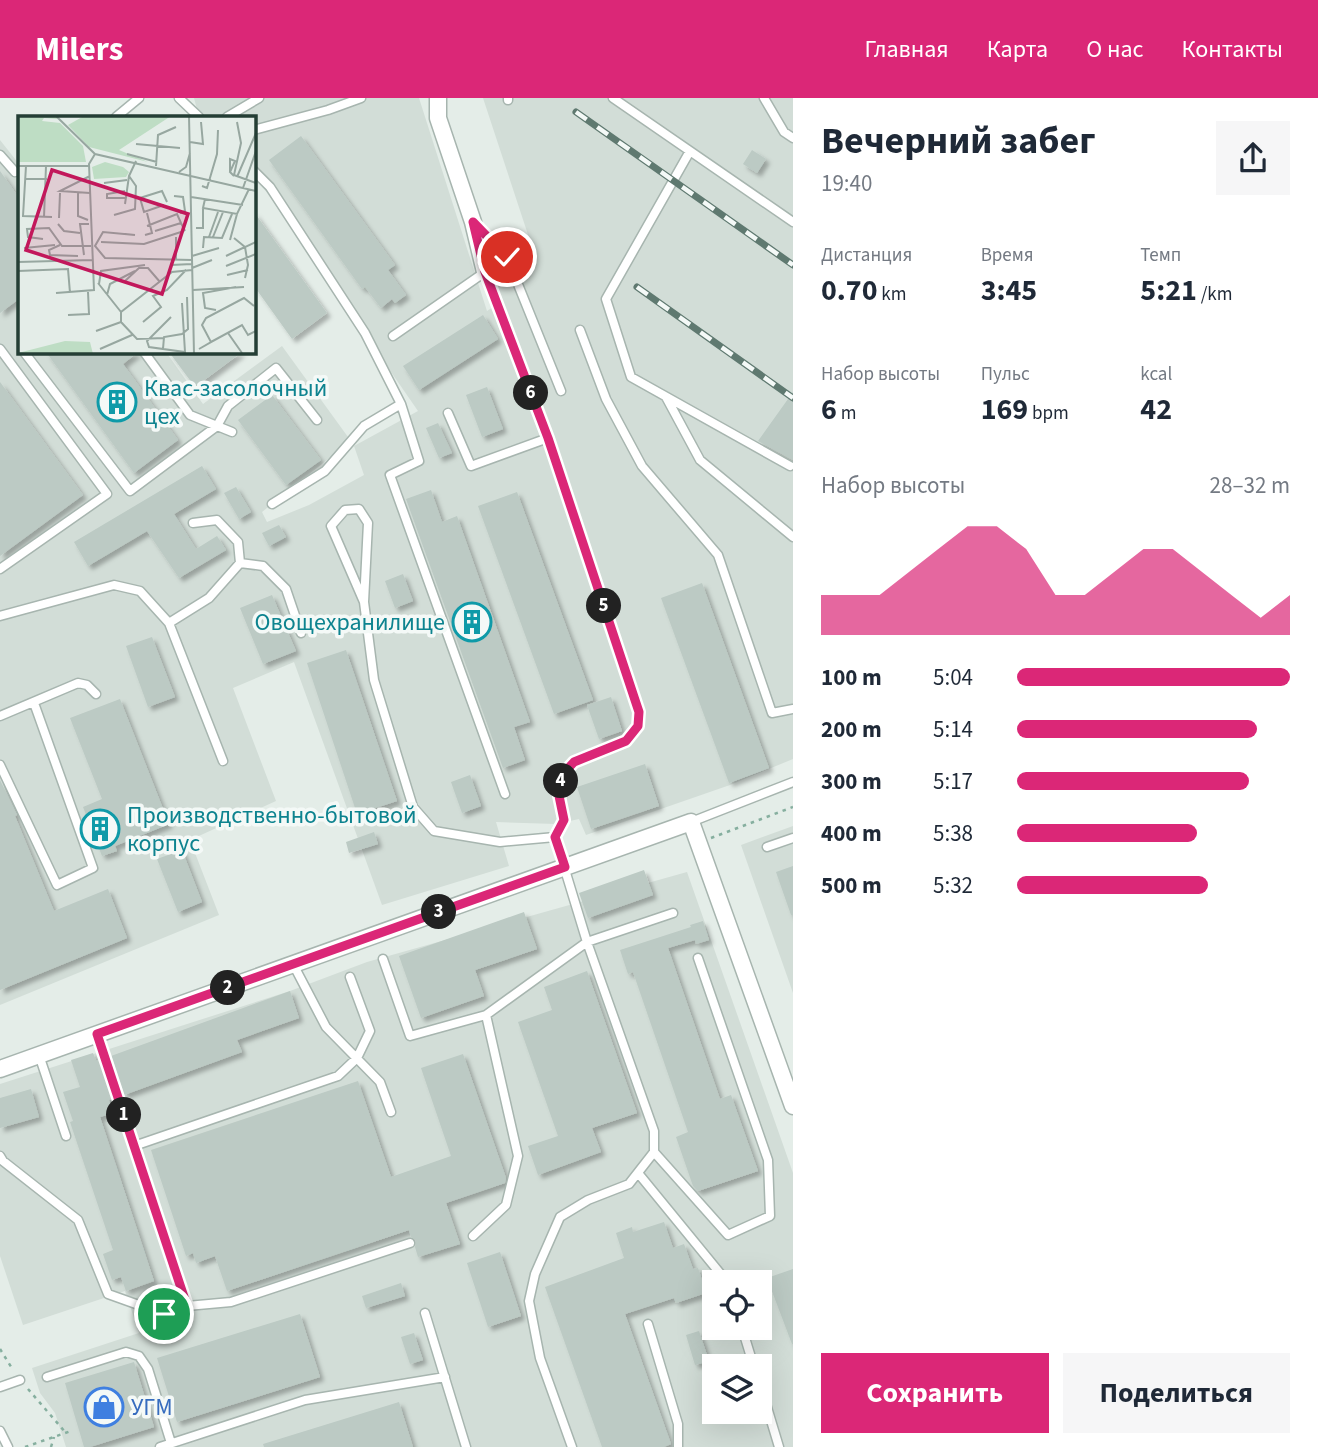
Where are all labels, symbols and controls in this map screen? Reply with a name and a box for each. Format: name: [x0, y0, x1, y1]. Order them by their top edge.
text: Milers: [35, 26, 123, 73]
text: Главная: [864, 32, 949, 67]
text: Карта: [987, 32, 1048, 67]
text: О нас: [1086, 32, 1143, 67]
text: Контакты: [1181, 32, 1283, 67]
text: Вечерний забег: [821, 114, 1096, 168]
inset map: [18, 116, 256, 354]
button: share: [1216, 121, 1290, 195]
text: 19:40: [821, 167, 872, 200]
pin: [477, 227, 537, 287]
icon: check: [488, 238, 526, 276]
text: Дистанция: [821, 242, 912, 269]
text: Время: [981, 242, 1034, 269]
text: Темп: [1140, 242, 1181, 269]
text: 0.70: [821, 269, 878, 312]
text: 3:45: [981, 269, 1037, 312]
text: 5:21: [1140, 269, 1197, 312]
text: km: [878, 281, 907, 308]
text: /km: [1197, 281, 1232, 308]
text: Набор высоты: [821, 361, 940, 388]
text: Пульс: [981, 361, 1030, 388]
text: kcal: [1140, 361, 1172, 388]
place label: Квас-засолочный цех: [144, 371, 327, 434]
pin: 6: [514, 376, 548, 410]
text: 6: [525, 379, 536, 406]
building icon: Квас-засолочный цех: [96, 381, 138, 423]
text: 6: [821, 388, 837, 431]
text: 169: [981, 388, 1028, 431]
text: 42: [1140, 388, 1172, 431]
text: m: [837, 400, 856, 427]
text: bpm: [1028, 400, 1069, 427]
text: Набор высоты: [821, 469, 965, 502]
text: 28–32 m: [1210, 469, 1290, 502]
pin: 5: [586, 588, 622, 624]
text: 5: [598, 592, 609, 619]
building icon: Овощехранилище: [451, 601, 493, 643]
place label: Овощехранилище: [255, 605, 445, 640]
text: 100 m: [821, 661, 882, 694]
text: 5:04: [933, 661, 973, 694]
text: 200 m: [821, 713, 882, 746]
text: 5:14: [933, 713, 973, 746]
pin: 4: [544, 764, 578, 798]
text: 300 m: [821, 765, 882, 798]
text: 5:17: [933, 765, 973, 798]
text: 4: [555, 767, 566, 794]
place label: Производственно-бытовой корпус: [127, 798, 416, 861]
building icon: Производственно-бытовой корпус: [79, 808, 121, 850]
text: 400 m: [821, 817, 882, 850]
text: 5:38: [933, 817, 973, 850]
text: 500 m: [821, 869, 882, 902]
text: 5:32: [933, 869, 973, 902]
pin: 3: [422, 894, 457, 930]
text: 3: [433, 898, 444, 925]
pin: 2: [210, 970, 246, 1006]
text: 2: [222, 974, 233, 1001]
pin: 1: [106, 1098, 142, 1132]
text: 1: [118, 1101, 129, 1128]
map controls: [702, 1270, 772, 1424]
button: locate: [702, 1270, 772, 1340]
pin: [134, 1284, 194, 1344]
icon: arrive: [145, 1295, 183, 1333]
button: Сохранить: [821, 1353, 1049, 1433]
button: Поделиться: [1063, 1353, 1290, 1433]
button: layers: [702, 1354, 772, 1424]
shop icon: УГМ: [83, 1386, 125, 1428]
place label: УГМ: [131, 1390, 173, 1425]

